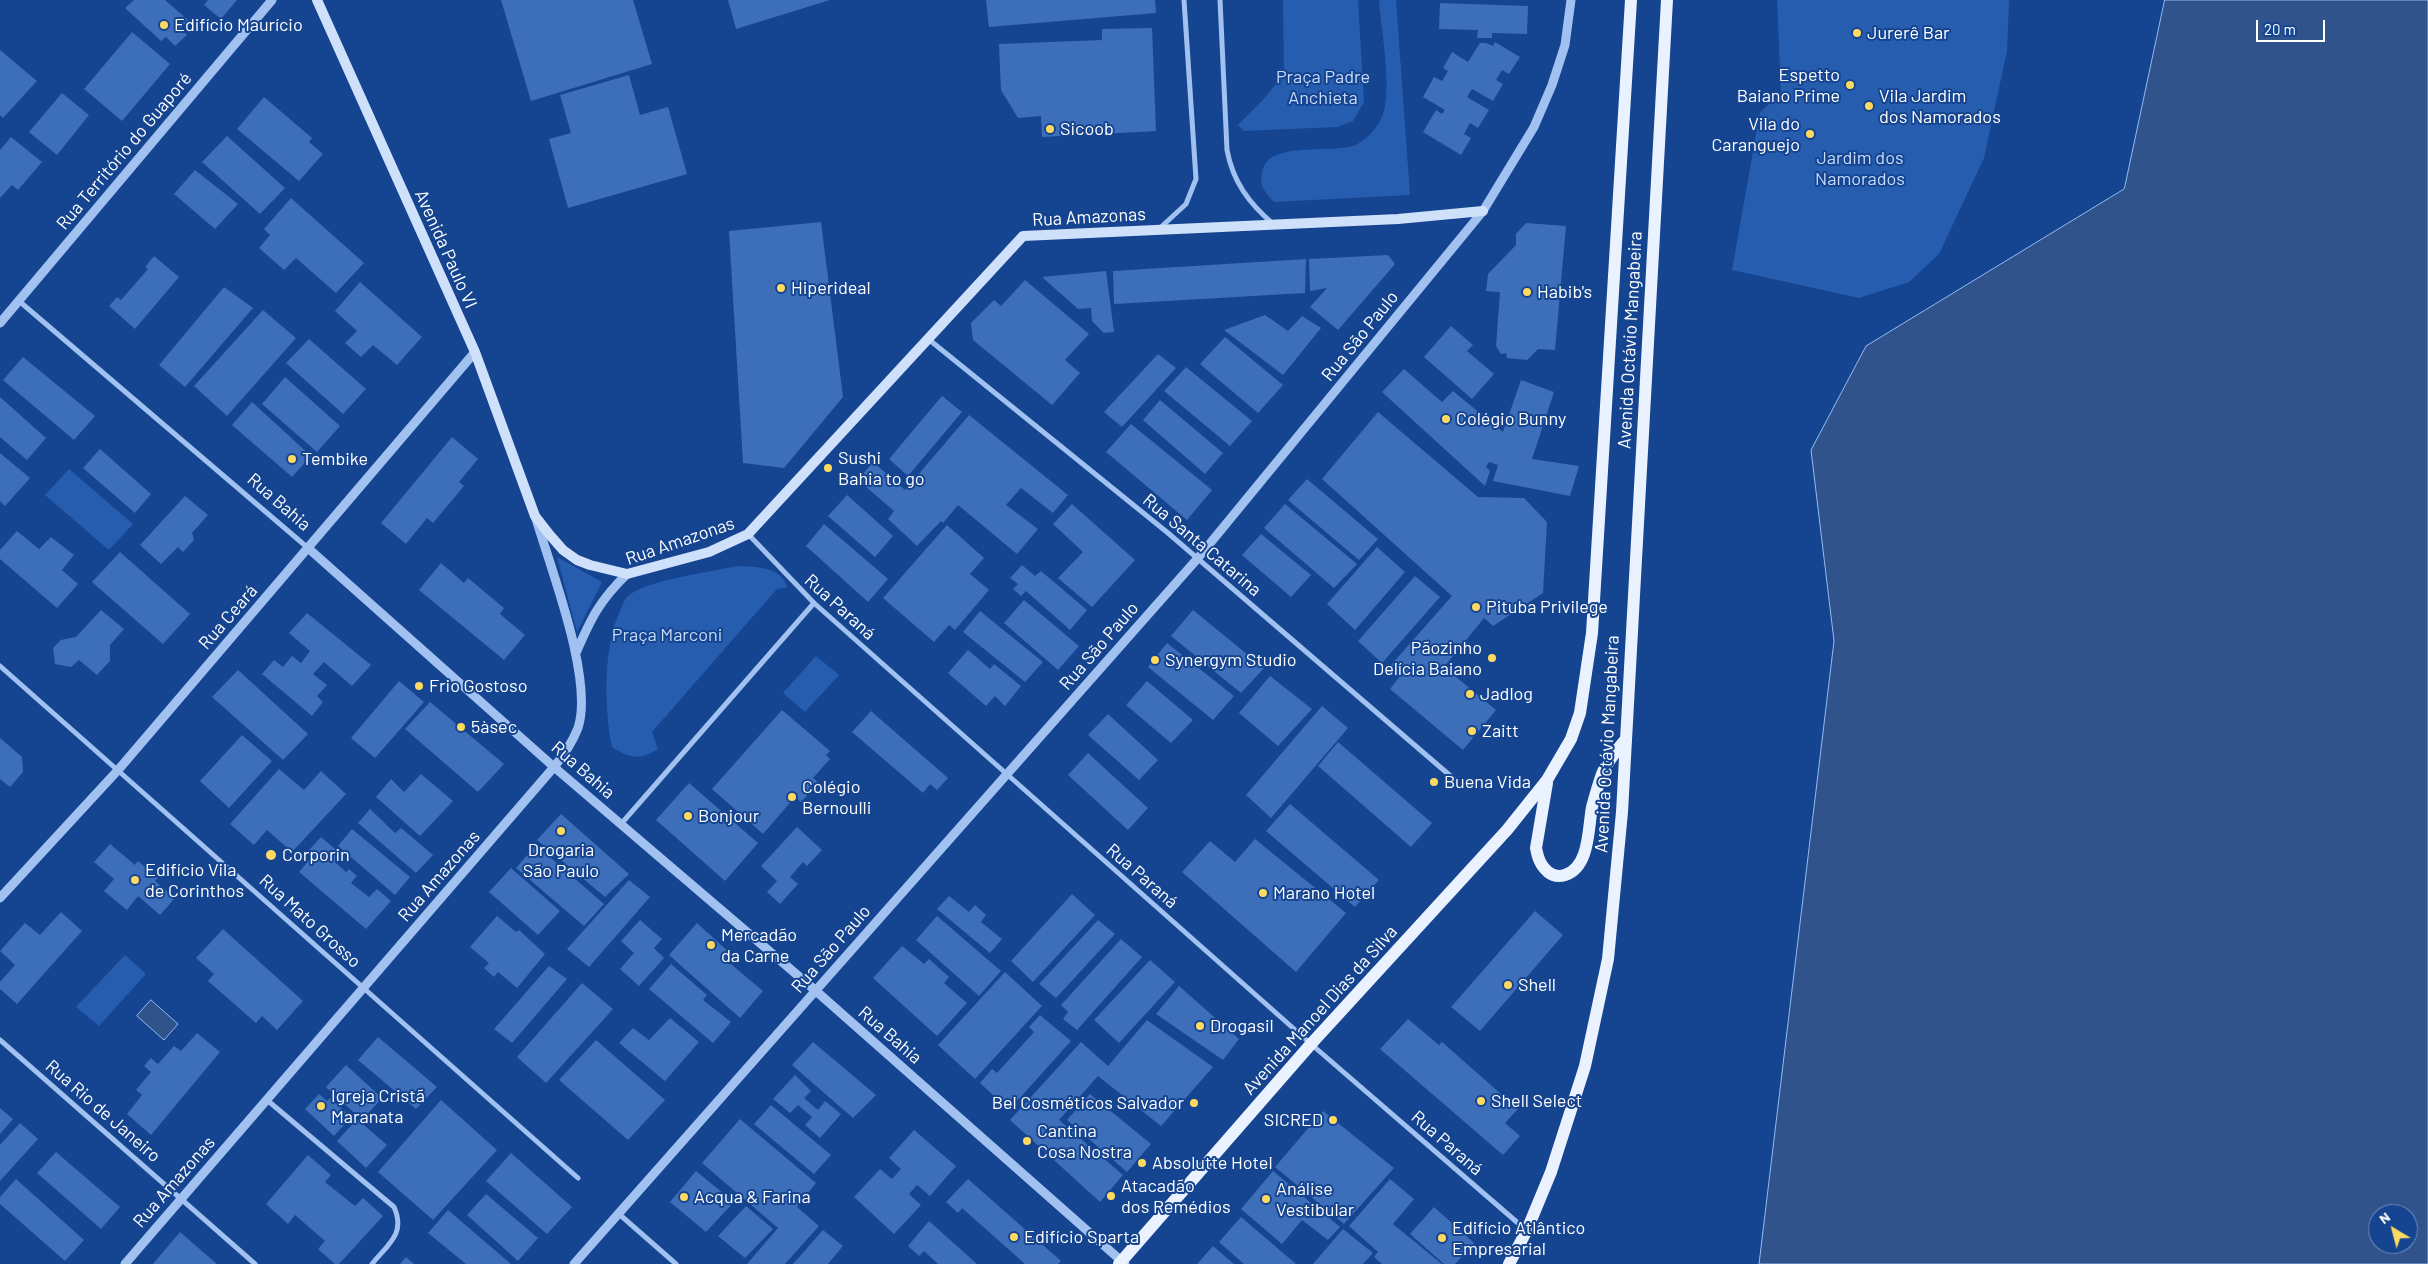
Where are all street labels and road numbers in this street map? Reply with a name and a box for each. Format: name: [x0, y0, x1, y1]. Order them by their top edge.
street label: Rua Território do Guaporé: [52, 68, 196, 234]
street label: Avenida Paulo VI: [410, 186, 482, 312]
street label: Rua Amazonas: [1032, 203, 1146, 231]
street label: Avenida Octávio Mangabeira: [1614, 231, 1646, 449]
street label: Rua São Paulo: [1317, 287, 1403, 385]
street label: Rua Bahia: [243, 468, 315, 536]
street label: Rua Santa Catarina: [1138, 489, 1266, 601]
street label: Rua Amazonas: [623, 512, 737, 570]
street label: Rua Paraná: [800, 570, 880, 644]
street label: Rua Ceará: [194, 580, 262, 654]
street label: Rua São Paulo: [1055, 597, 1143, 695]
street label: Avenida Octávio Mangabeira: [1591, 635, 1623, 853]
street label: Rua Bahia: [547, 736, 619, 804]
street label: Rua Amazonas: [394, 826, 484, 926]
street label: Rua Paraná: [1102, 839, 1182, 913]
street label: Rua Mato Grosso: [255, 870, 365, 972]
street label: Rua São Paulo: [787, 900, 875, 998]
street label: Avenida Manoel Dias da Silva: [1238, 921, 1402, 1099]
street label: Rua Bahia: [854, 1001, 926, 1069]
street label: Rua Rio de Janeiro: [41, 1055, 165, 1167]
street label: Rua Paraná: [1407, 1106, 1487, 1180]
street label: Rua Amazonas: [129, 1132, 219, 1232]

